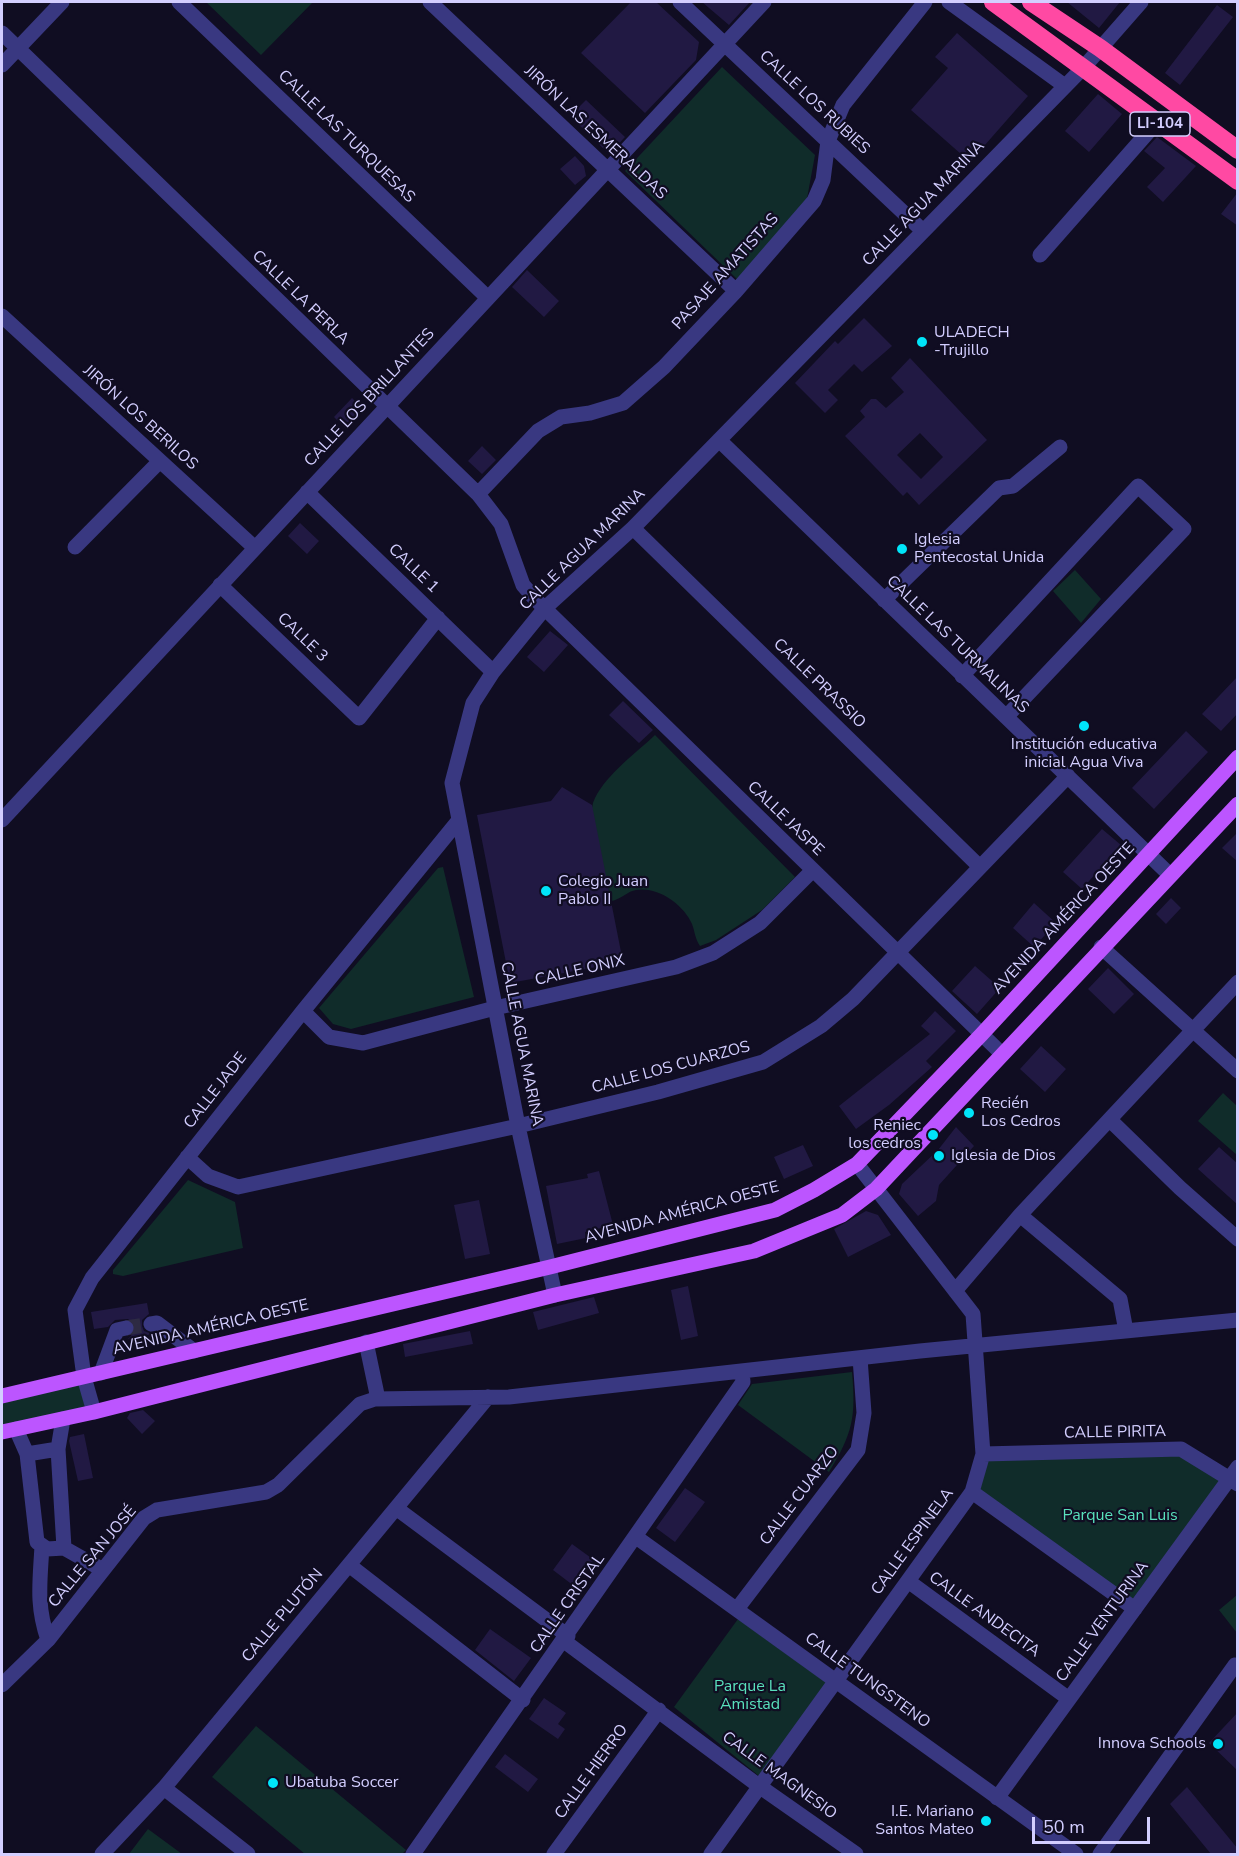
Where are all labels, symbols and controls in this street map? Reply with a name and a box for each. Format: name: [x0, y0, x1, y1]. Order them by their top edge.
street label: CALLE LOS RUBIES: [755, 47, 873, 159]
street label: JIRÓN LAS ESMERALDAS: [520, 62, 670, 204]
street label: CALLE LAS TURQUESAS: [273, 67, 419, 207]
road number: LI-104: [1130, 112, 1190, 136]
street label: CALLE AGUA MARINA: [859, 137, 989, 271]
street label: PASAJE AMATISTAS: [669, 210, 783, 334]
street label: CALLE LA PERLA: [248, 247, 352, 349]
place label: ULADECH -Trujillo: [934, 323, 1010, 361]
street label: CALLE LOS BRILLANTES: [301, 325, 439, 471]
marker: ULADECH -Trujillo: [915, 335, 929, 349]
street label: JIRÓN LOS BERILOS: [79, 361, 201, 475]
street label: CALLE AGUA MARINA: [516, 485, 650, 615]
place label: Iglesia Pentecostal Unida: [914, 530, 1044, 568]
street label: CALLE 1: [384, 540, 442, 598]
marker: Iglesia Pentecostal Unida: [895, 542, 909, 556]
street label: CALLE LAS TURMALINAS: [882, 572, 1032, 718]
street label: CALLE 3: [273, 609, 331, 667]
street label: CALLE PRASSIO: [769, 635, 869, 733]
marker: Institución educativa inicial Agua Viva: [1077, 719, 1091, 733]
place label: Institución educativa inicial Agua Viva: [1011, 735, 1157, 773]
street label: CALLE JASPE: [743, 778, 827, 860]
street label: AVENIDA AMÉRICA OESTE: [989, 839, 1139, 999]
place label: Colegio Juan Pablo II: [558, 872, 648, 910]
marker: Colegio Juan Pablo II: [539, 884, 553, 898]
street label: CALLE ONIX: [533, 951, 627, 991]
street label: CALLE AGUA MARINA: [496, 960, 546, 1128]
street label: CALLE LOS CUARZOS: [590, 1038, 752, 1098]
street label: CALLE JADE: [180, 1049, 252, 1133]
place label: Recién Los Cedros: [981, 1094, 1061, 1132]
marker: Recién Los Cedros: [962, 1106, 976, 1120]
place label: Reniec los cedros: [848, 1116, 921, 1154]
marker: Reniec los cedros: [926, 1128, 940, 1142]
place label: Iglesia de Dios: [951, 1146, 1056, 1166]
marker: Iglesia de Dios: [932, 1149, 946, 1163]
street label: AVENIDA AMÉRICA OESTE: [583, 1178, 781, 1248]
street label: AVENIDA AMÉRICA OESTE: [111, 1296, 311, 1360]
street label: CALLE PIRITA: [1064, 1423, 1166, 1443]
street label: CALLE CUARZO: [756, 1443, 844, 1549]
street label: CALLE ESPINELA: [868, 1485, 958, 1599]
street label: CALLE SAN JOSÉ: [45, 1502, 141, 1612]
park label: Parque San Luis: [1062, 1506, 1178, 1526]
street label: CALLE CRISTAL: [527, 1551, 609, 1657]
street label: CALLE VENTURINA: [1053, 1558, 1153, 1686]
street label: CALLE PLUTÓN: [238, 1565, 328, 1667]
street label: CALLE ANDECITA: [925, 1568, 1043, 1662]
street label: CALLE TUNGSTENO: [801, 1629, 933, 1733]
park label: Parque La Amistad: [714, 1677, 786, 1715]
street label: CALLE HIERRO: [551, 1721, 633, 1823]
street label: CALLE MAGNESIO: [718, 1728, 840, 1824]
place label: Innova Schools: [1098, 1734, 1206, 1754]
marker: Innova Schools: [1211, 1737, 1225, 1751]
place label: Ubatuba Soccer: [285, 1773, 398, 1793]
marker: Ubatuba Soccer: [266, 1776, 280, 1790]
place label: I.E. Mariano Santos Mateo: [875, 1802, 974, 1840]
scale bar: [1035, 1805, 1154, 1843]
marker: I.E. Mariano Santos Mateo: [979, 1814, 993, 1828]
text: 50 m: [1043, 1815, 1085, 1839]

